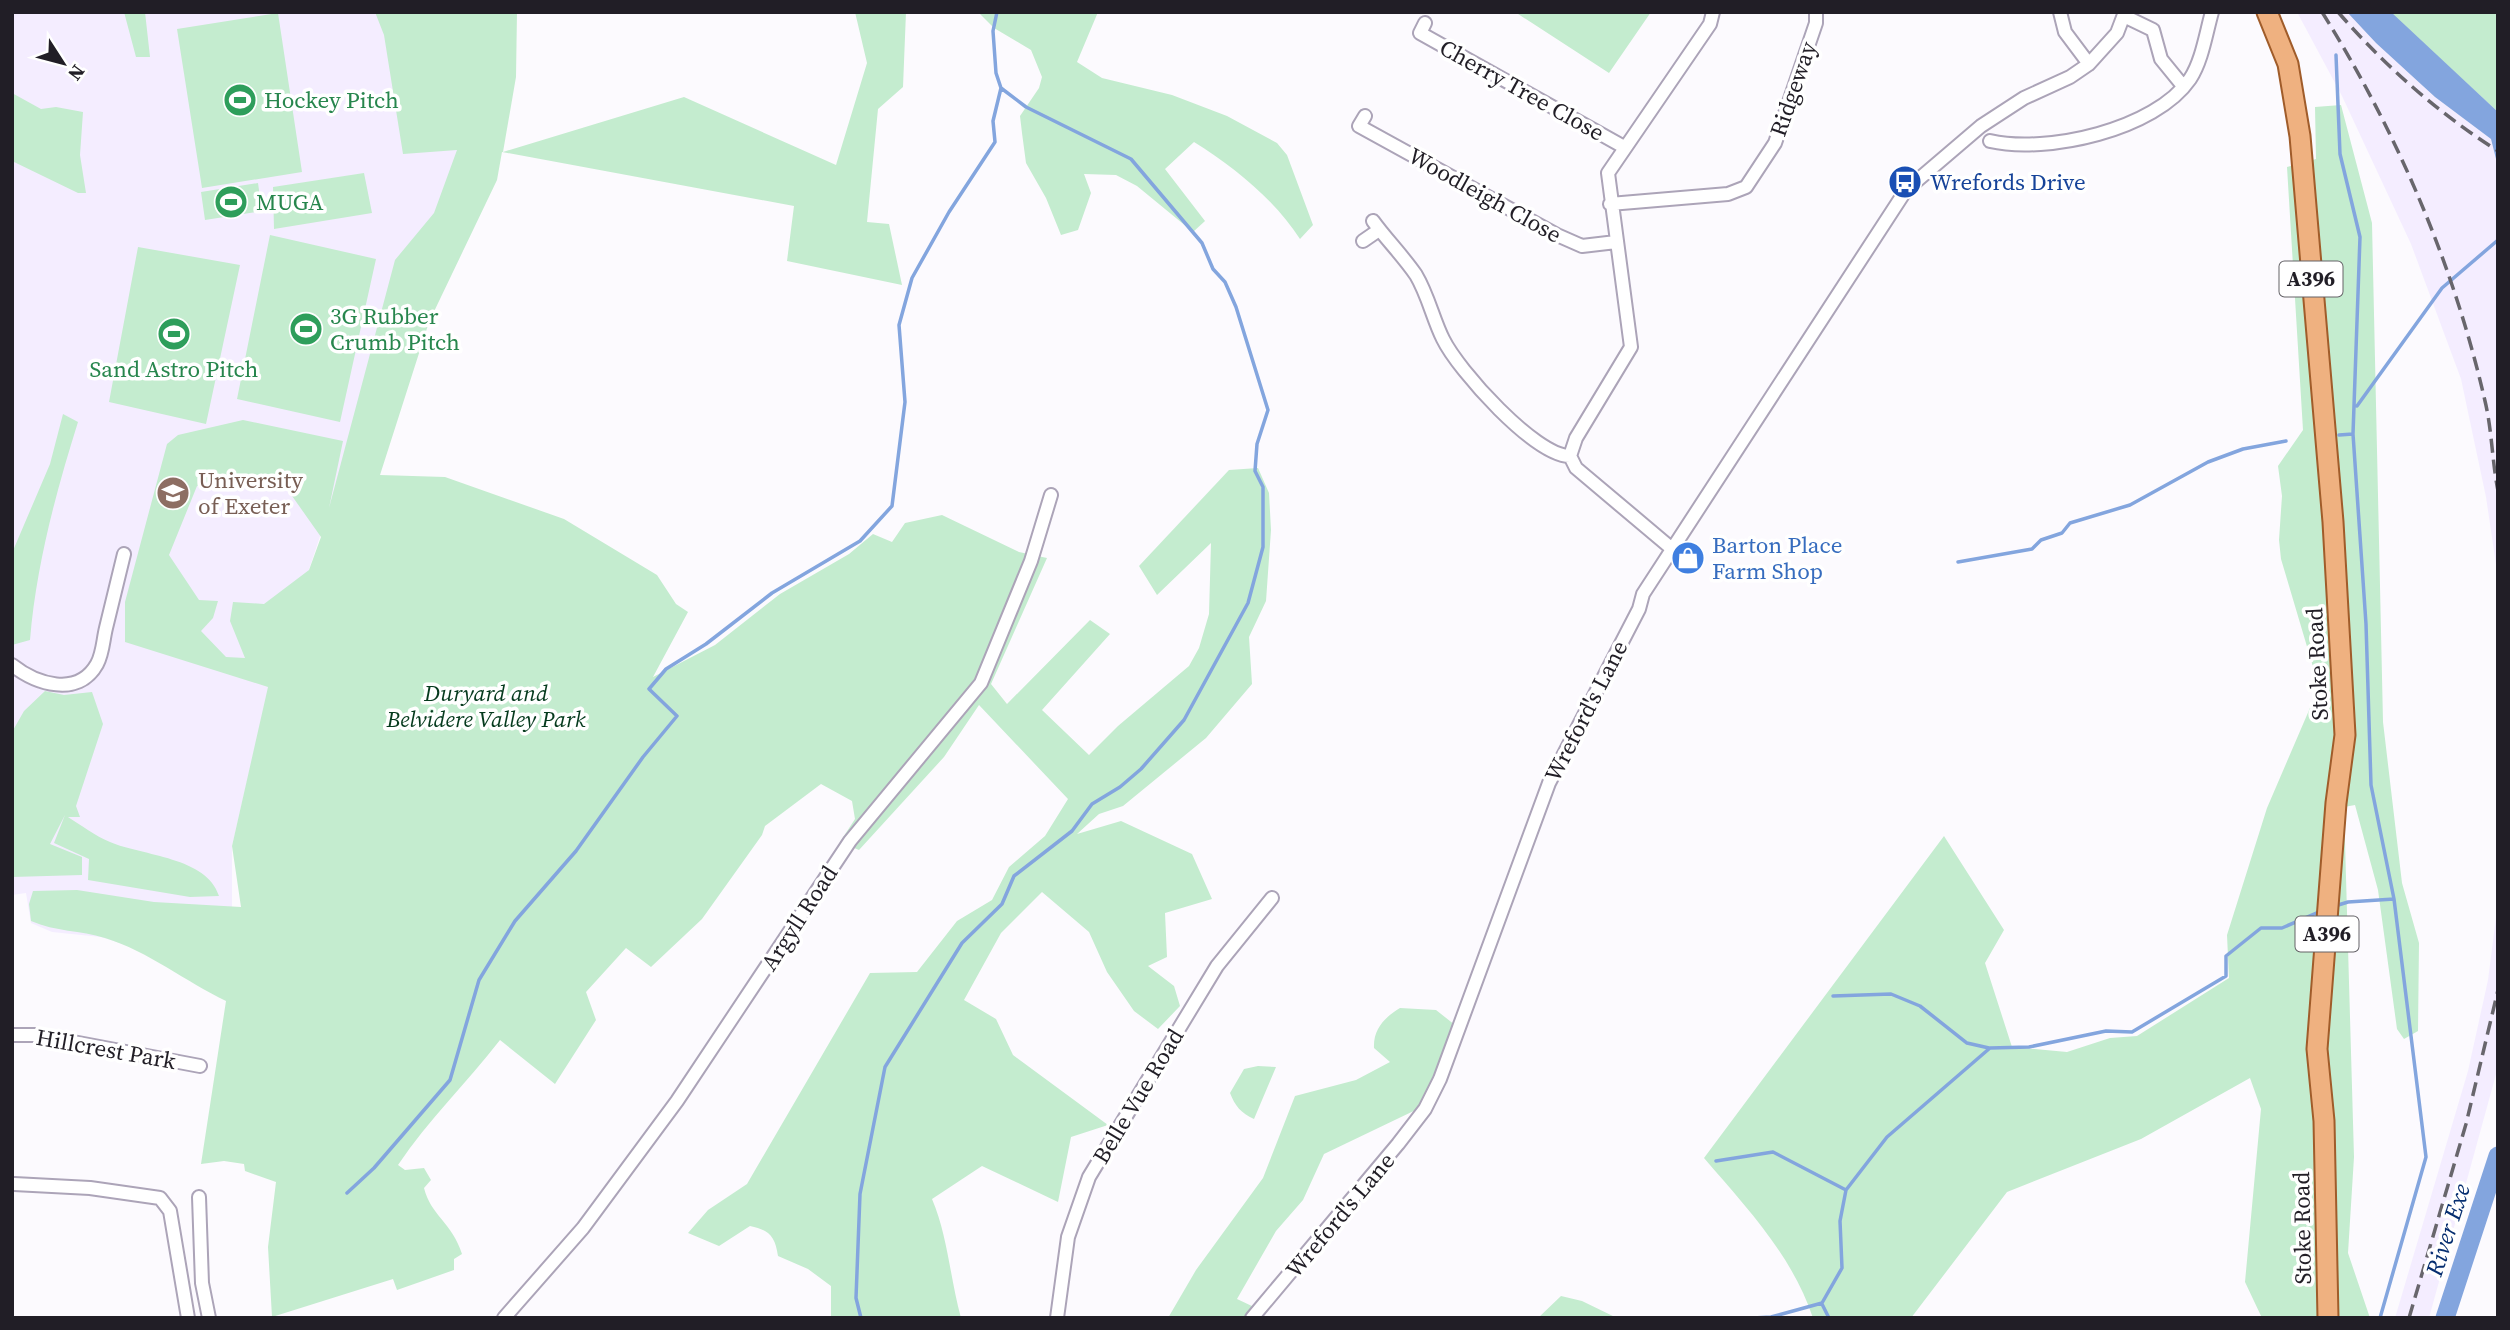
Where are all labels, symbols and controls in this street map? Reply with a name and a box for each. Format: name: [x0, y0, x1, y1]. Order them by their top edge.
north arrow: [28, 28, 98, 98]
street label: Cherry Tree Close: [1434, 31, 1610, 149]
street label: Ridgeway: [1762, 37, 1824, 141]
text: N: [62, 60, 91, 86]
sports icon: Hockey Pitch: [221, 81, 259, 119]
place label: Hockey Pitch: [264, 84, 399, 116]
street label: Woodleigh Close: [1403, 140, 1567, 250]
bus stop icon: Wrefords Drive: [1886, 163, 1924, 201]
place label: Wrefords Drive: [1930, 166, 2086, 198]
sports icon: MUGA: [212, 183, 250, 221]
place label: MUGA: [256, 186, 324, 218]
road number: A396: [2280, 262, 2342, 296]
place label: 3G Rubber Crumb Pitch: [330, 300, 460, 358]
sports icon: 3G Rubber Crumb Pitch: [287, 310, 325, 348]
sports icon: Sand Astro Pitch: [155, 315, 193, 353]
place label: Sand Astro Pitch: [90, 353, 259, 385]
place label: University of Exeter: [198, 464, 303, 522]
school or university icon: University of Exeter: [154, 474, 192, 512]
place label: Barton Place Farm Shop: [1712, 529, 1842, 587]
shop icon: Barton Place Farm Shop: [1669, 539, 1707, 577]
street label: Stoke Road: [2298, 607, 2336, 721]
street label: Wreford's Lane: [1537, 635, 1635, 787]
park label: Duryard and Belvidere Valley Park: [385, 677, 586, 735]
street label: Argyll Road: [753, 859, 845, 977]
road number: A396: [2296, 916, 2358, 951]
street label: Hillcrest Park: [34, 1021, 179, 1077]
street label: Belle Vue Road: [1085, 1022, 1191, 1170]
street label: Wreford's Lane: [1278, 1146, 1402, 1284]
street label: Stoke Road: [2285, 1171, 2319, 1285]
water label: River Exe: [2417, 1179, 2478, 1281]

